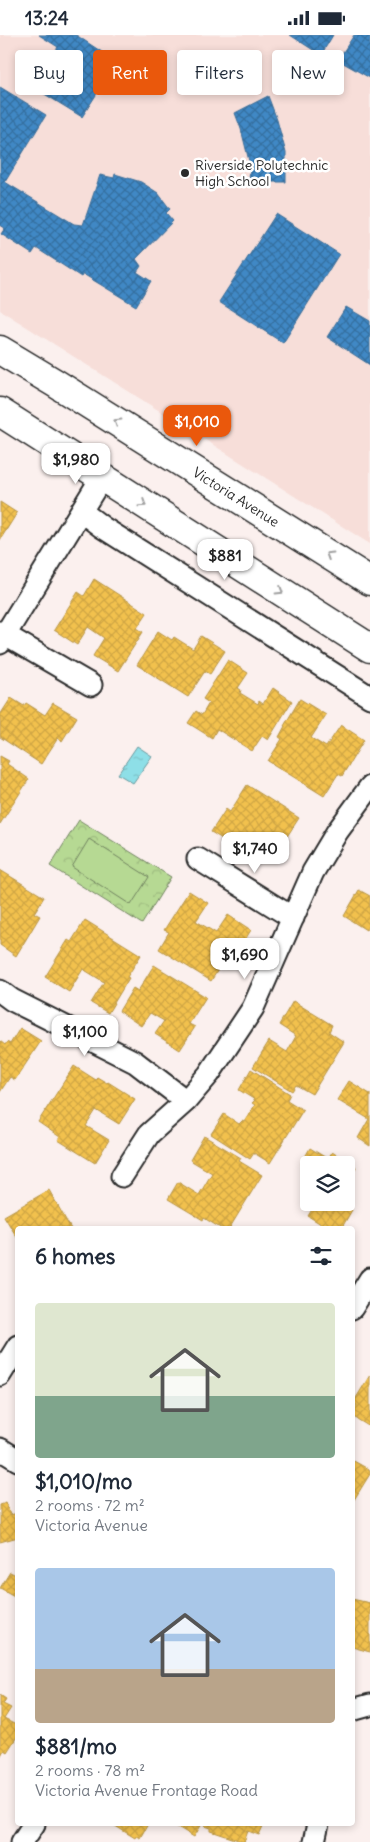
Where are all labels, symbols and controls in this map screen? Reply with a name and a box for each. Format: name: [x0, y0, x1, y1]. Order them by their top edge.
text: 13:24: [25, 6, 69, 30]
chip: Buy: [15, 50, 83, 95]
chip: Rent: [93, 50, 167, 95]
chip: Filters: [177, 50, 262, 95]
chip: New: [272, 50, 344, 95]
place label: Riverside Polytechnic High School: [195, 156, 328, 190]
marker: Riverside Polytechnic High School: [179, 167, 191, 179]
pin: $1,010: [156, 405, 238, 447]
text: $1,010: [174, 411, 220, 431]
one-way arrow: [114, 418, 123, 428]
pin: $1,980: [35, 443, 117, 485]
text: $1,980: [52, 449, 100, 469]
street label: Victoria Avenue: [189, 463, 283, 531]
one-way arrow: [138, 498, 147, 507]
pin: $881: [195, 539, 255, 581]
text: $881: [208, 545, 242, 565]
one-way arrow: [325, 552, 334, 561]
one-way arrow: [275, 585, 284, 595]
pin: $1,740: [214, 831, 296, 874]
text: $1,740: [232, 838, 278, 858]
pin: $1,690: [204, 937, 286, 980]
text: $1,690: [221, 944, 269, 964]
pin: $1,100: [44, 1015, 126, 1057]
text: $1,100: [62, 1021, 108, 1041]
map controls: [300, 1156, 355, 1211]
button: layers: [300, 1156, 355, 1211]
icon: filters: [307, 1242, 335, 1270]
text: 6 homes: [35, 1243, 115, 1270]
icon: home: [140, 1335, 230, 1425]
text: $1,010/mo: [35, 1468, 132, 1495]
text: 2 rooms · 72 m²: [35, 1495, 145, 1515]
text: Victoria Avenue: [35, 1515, 148, 1535]
icon: home: [140, 1600, 230, 1690]
text: $881/mo: [35, 1733, 117, 1760]
text: 2 rooms · 78 m²: [35, 1760, 145, 1780]
text: Victoria Avenue Frontage Road: [35, 1780, 258, 1800]

